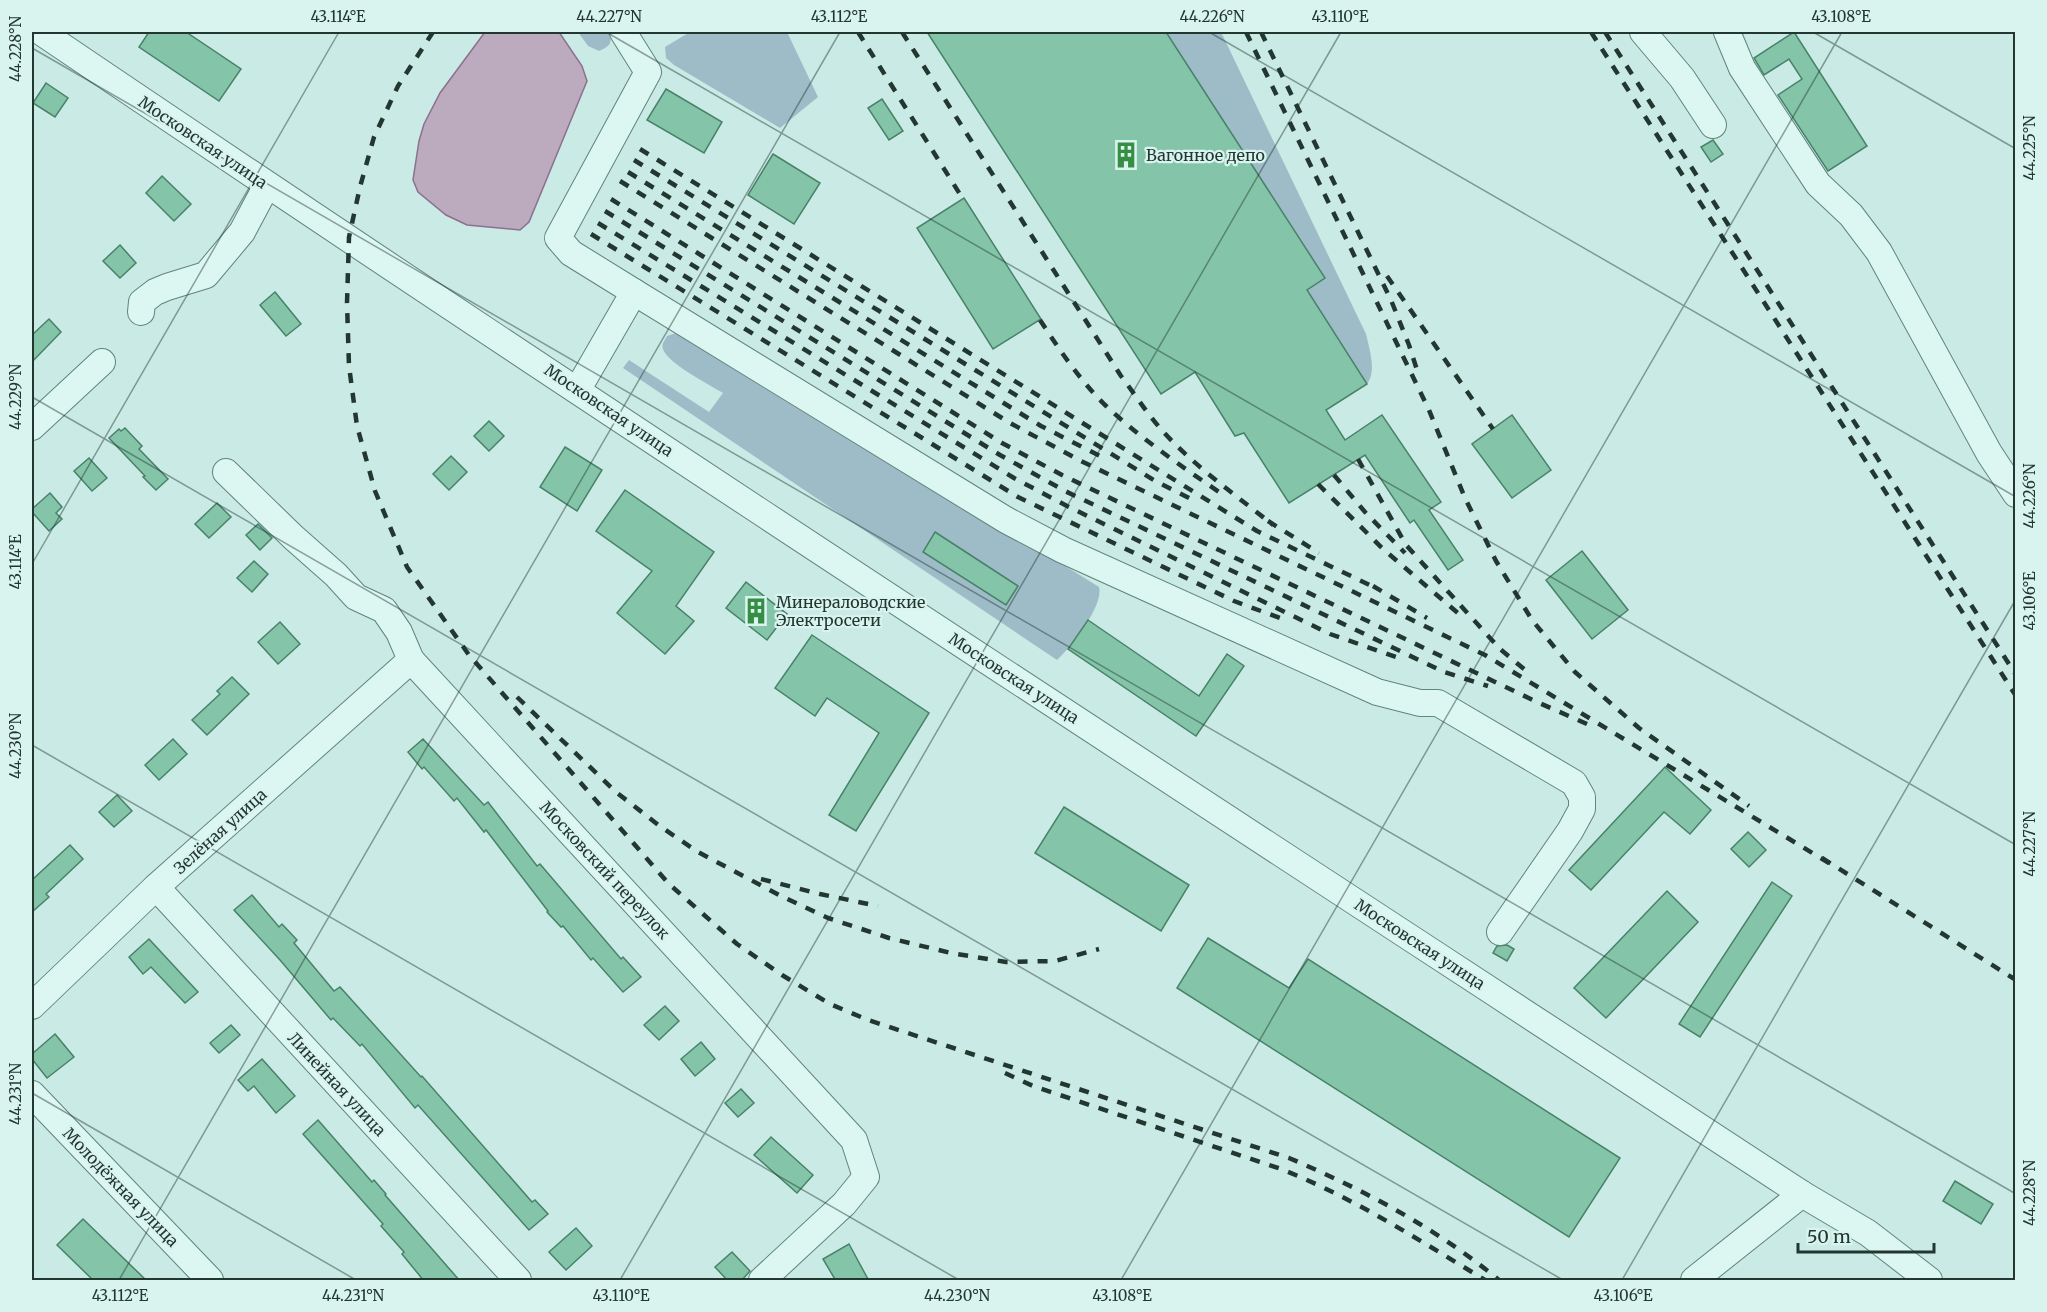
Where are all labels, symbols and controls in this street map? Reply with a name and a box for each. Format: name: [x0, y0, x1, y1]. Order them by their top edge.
text: 43.114°E: [311, 7, 366, 26]
text: 44.227°N: [576, 7, 642, 26]
text: 43.112°E: [811, 7, 868, 26]
text: 44.226°N: [1179, 7, 1245, 26]
text: 43.110°E: [1311, 7, 1369, 26]
text: 43.108°E: [1811, 7, 1871, 26]
text: 44.228°N: [6, 16, 25, 82]
street label: Московская улица: [135, 91, 272, 193]
text: 44.225°N: [2020, 115, 2039, 181]
building icon: Вагонное депо: [1111, 140, 1141, 170]
place label: Вагонное депо: [1146, 145, 1265, 165]
street label: Московская улица: [541, 359, 678, 461]
text: 44.229°N: [6, 364, 25, 430]
text: 44.226°N: [2020, 463, 2039, 529]
text: 43.114°E: [6, 534, 25, 589]
text: 43.106°E: [2020, 571, 2039, 630]
place label: Минераловодские Электросети: [776, 592, 925, 630]
building icon: Минераловодские Электросети: [741, 596, 771, 626]
street label: Московская улица: [945, 628, 1083, 728]
text: 44.230°N: [6, 713, 25, 779]
street label: Зелёная улица: [169, 784, 271, 878]
street label: Московский переулок: [536, 797, 674, 943]
text: 44.227°N: [2020, 811, 2039, 877]
street label: Московская улица: [1351, 894, 1489, 994]
street label: Линейная улица: [284, 1028, 391, 1140]
text: 44.231°N: [6, 1063, 25, 1125]
street label: Молодёжная улица: [59, 1123, 183, 1251]
text: 44.228°N: [2020, 1160, 2039, 1226]
scale bar: [1798, 1216, 1934, 1254]
text: 50 m: [1807, 1225, 1851, 1248]
text: 43.112°E: [92, 1286, 149, 1305]
text: 44.231°N: [322, 1286, 384, 1305]
text: 43.110°E: [592, 1286, 650, 1305]
text: 44.230°N: [924, 1286, 990, 1305]
text: 43.108°E: [1092, 1286, 1152, 1305]
text: 43.106°E: [1594, 1286, 1653, 1305]

